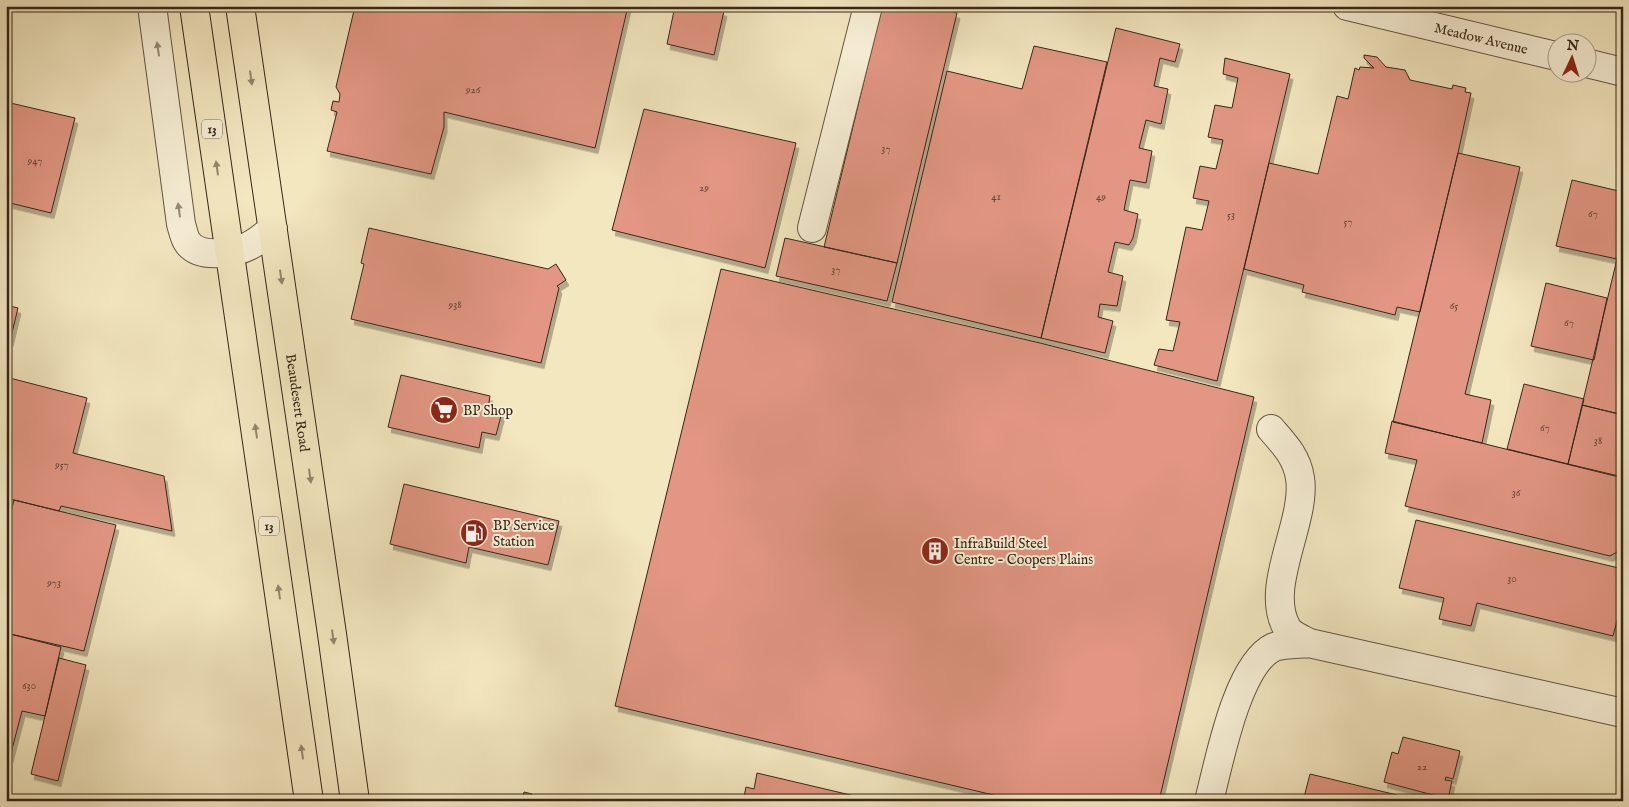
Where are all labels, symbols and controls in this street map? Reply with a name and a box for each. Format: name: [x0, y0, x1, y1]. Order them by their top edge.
street label: Meadow Avenue: [1432, 19, 1530, 59]
north arrow: [1546, 32, 1596, 82]
text: N: [1565, 37, 1580, 55]
one-way arrow: [153, 41, 161, 57]
one-way arrow: [247, 71, 255, 87]
house number: 926: [465, 83, 481, 97]
road number: 13: [202, 120, 222, 138]
house number: 37: [881, 142, 891, 156]
house number: 947: [27, 154, 42, 168]
one-way arrow: [213, 160, 221, 176]
house number: 29: [699, 181, 709, 195]
house number: 41: [991, 190, 1001, 204]
house number: 49: [1096, 190, 1106, 204]
one-way arrow: [175, 202, 183, 218]
house number: 67: [1588, 207, 1598, 221]
house number: 53: [1227, 208, 1235, 222]
house number: 57: [1343, 215, 1353, 229]
house number: 37: [831, 263, 841, 277]
one-way arrow: [277, 269, 285, 285]
house number: 938: [447, 298, 462, 312]
house number: 65: [1450, 299, 1458, 313]
house number: 67: [1564, 316, 1574, 330]
street label: Beaudesert Road: [281, 353, 313, 454]
supermarket icon: BP Shop: [429, 395, 459, 425]
place label: BP Shop: [463, 402, 513, 420]
house number: 67: [1540, 421, 1550, 435]
one-way arrow: [252, 422, 260, 438]
house number: 38: [1594, 434, 1602, 448]
house number: 957: [54, 458, 69, 472]
one-way arrow: [306, 468, 314, 484]
house number: 36: [1512, 486, 1521, 500]
road number: 13: [259, 516, 279, 536]
place label: BP Service Station: [493, 517, 555, 551]
fuel station icon: BP Service Station: [459, 518, 489, 548]
place label: InfraBuild Steel Centre - Coopers Plains: [954, 535, 1093, 569]
building icon: InfraBuild Steel Centre - Coopers Plains: [920, 536, 950, 566]
house number: 30: [1507, 572, 1517, 586]
house number: 973: [46, 576, 61, 590]
one-way arrow: [275, 583, 283, 599]
one-way arrow: [329, 629, 337, 645]
house number: 630: [22, 679, 36, 693]
one-way arrow: [297, 744, 305, 760]
house number: 22: [1417, 760, 1427, 774]

